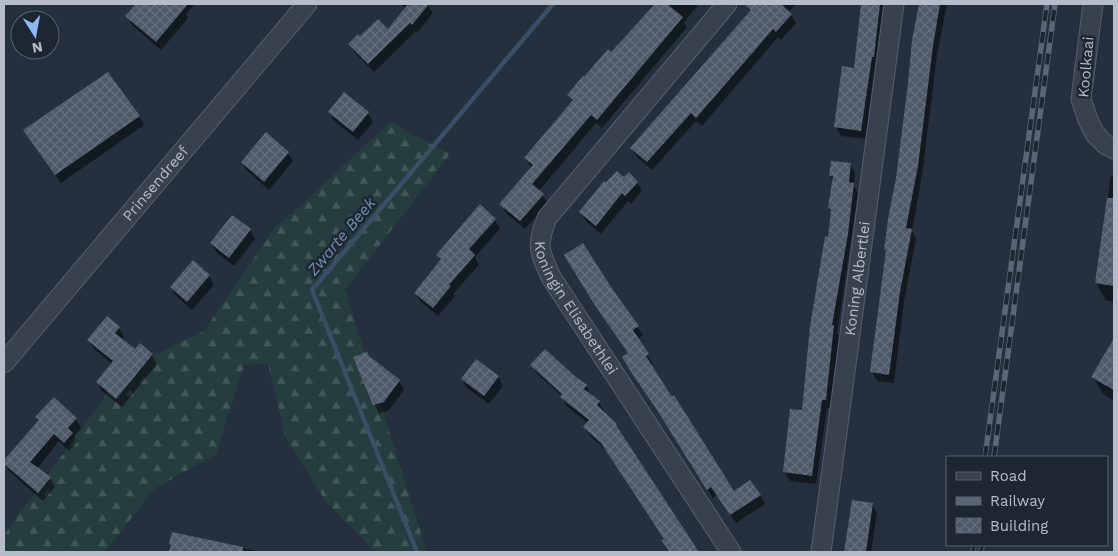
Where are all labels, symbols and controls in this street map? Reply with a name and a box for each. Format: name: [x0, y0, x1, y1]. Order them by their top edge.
north arrow: [10, 10, 60, 60]
street label: Koolkaai: [1074, 36, 1098, 98]
text: N: [31, 39, 44, 57]
street label: Prinsendreef: [119, 142, 192, 225]
water label: Zwarte Beek: [303, 193, 380, 280]
street label: Koning Albertlei: [841, 220, 874, 337]
street label: Koningin Elisabethlei: [531, 241, 621, 378]
legend: [946, 456, 1108, 546]
text: Road: [990, 467, 1027, 485]
text: Railway: [990, 492, 1045, 510]
text: Building: [990, 517, 1048, 535]

